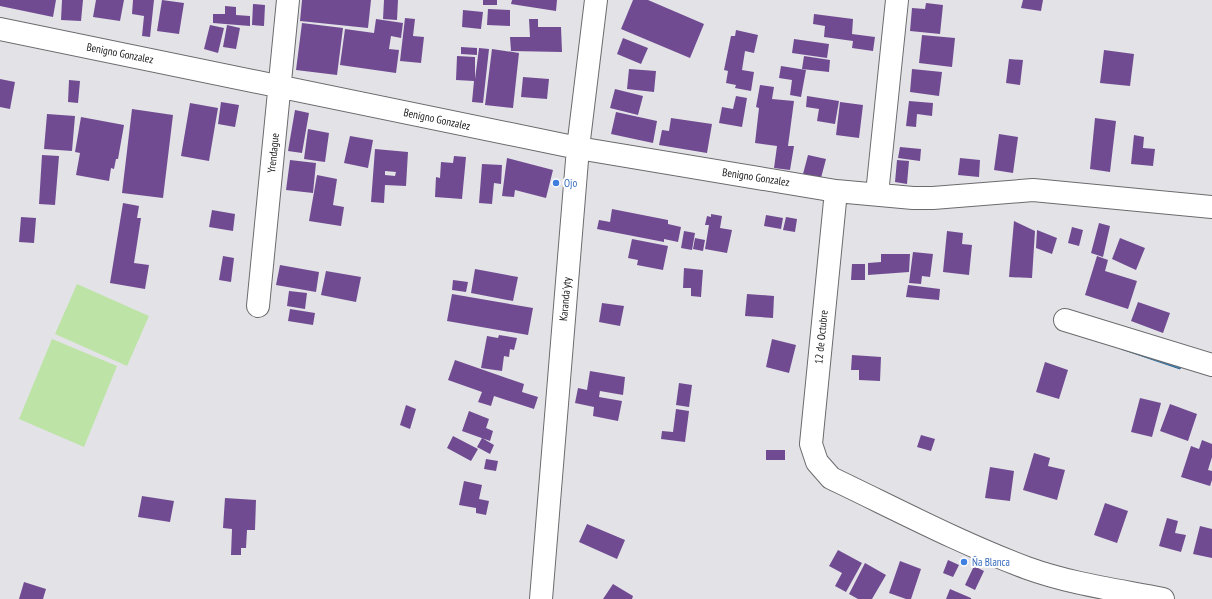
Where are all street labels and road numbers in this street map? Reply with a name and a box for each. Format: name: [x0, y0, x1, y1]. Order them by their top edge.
street label: Benigno Gonzalez: [85, 40, 155, 66]
street label: Benigno Gonzalez: [402, 105, 472, 133]
street label: Yrendague: [264, 132, 282, 174]
street label: Benigno Gonzalez: [721, 165, 791, 189]
street label: Karanda'yty: [556, 276, 574, 322]
street label: 12 de Octubre: [811, 309, 831, 365]

